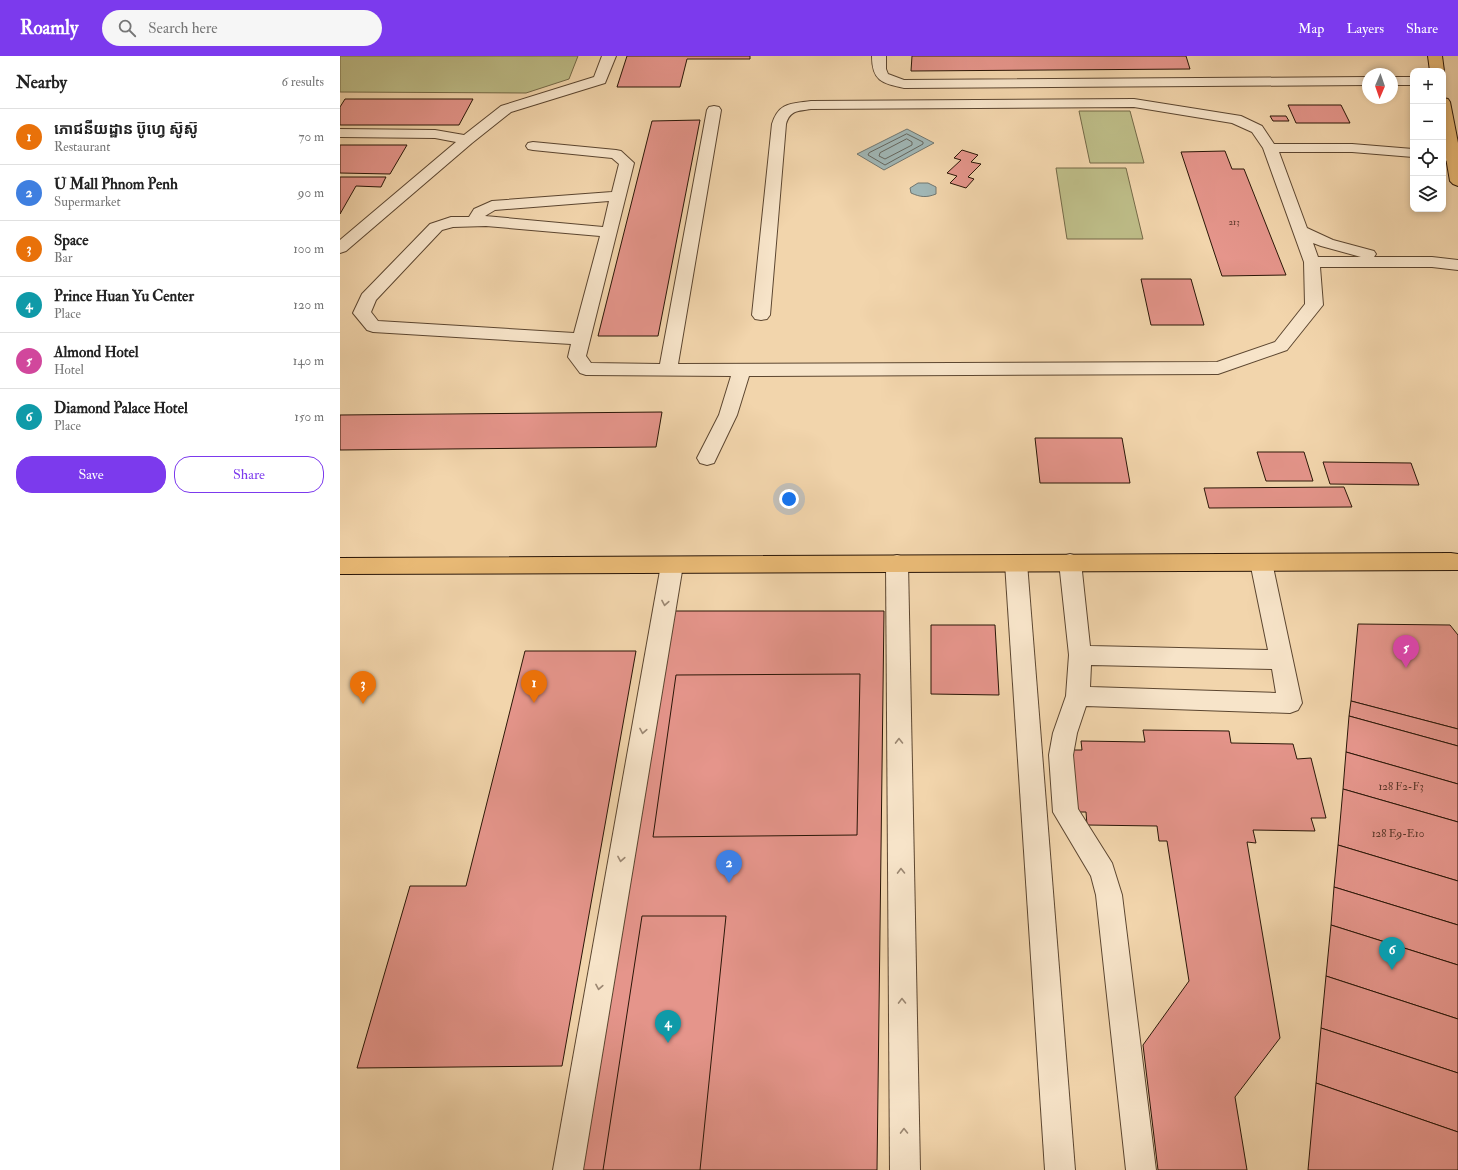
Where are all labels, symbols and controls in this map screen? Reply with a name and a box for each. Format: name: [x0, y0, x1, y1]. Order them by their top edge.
search box: [102, 10, 382, 46]
text: Roamly: [20, 16, 78, 40]
icon: search: [116, 17, 138, 39]
text: Search here: [148, 19, 218, 38]
text: Map: [1298, 20, 1324, 37]
text: Layers: [1346, 20, 1384, 37]
text: Share: [1406, 20, 1438, 37]
north arrow: [1362, 68, 1398, 104]
map controls: [1410, 68, 1446, 212]
button: +: [1410, 68, 1446, 104]
text: Nearby: [16, 72, 67, 93]
text: 6 results: [281, 74, 324, 90]
button: −: [1410, 104, 1446, 140]
text: ភោជនីយដ្ឋាន ប៊ូហ្វេ ស៊ូស៊ូ: [54, 120, 198, 139]
text: 1: [27, 129, 31, 145]
text: 70 m: [299, 129, 324, 145]
text: Restaurant: [54, 139, 110, 155]
button: locate: [1410, 140, 1446, 176]
text: U Mall Phnom Penh: [54, 175, 178, 194]
button: layers: [1410, 176, 1446, 212]
text: 2: [26, 185, 32, 201]
text: 90 m: [298, 185, 324, 201]
text: Supermarket: [54, 194, 121, 210]
house number: 213: [1228, 217, 1240, 228]
text: Space: [54, 231, 88, 250]
text: 3: [27, 241, 32, 257]
text: 100 m: [293, 241, 324, 257]
text: Bar: [54, 250, 73, 266]
text: Prince Huan Yu Center: [54, 287, 194, 306]
text: 4: [25, 297, 33, 313]
text: 120 m: [293, 297, 324, 313]
text: Place: [54, 306, 81, 322]
text: Almond Hotel: [54, 343, 139, 362]
text: 5: [26, 353, 32, 369]
text: 140 m: [293, 353, 324, 369]
text: Hotel: [54, 362, 84, 378]
text: Diamond Palace Hotel: [54, 399, 188, 418]
text: 6: [26, 409, 32, 425]
text: 150 m: [294, 409, 324, 425]
text: Place: [54, 418, 81, 434]
button: Save: [16, 456, 166, 493]
button: Share: [174, 456, 324, 493]
your location: [779, 489, 799, 509]
one-way arrow: [661, 600, 670, 606]
pin: 5: [1393, 635, 1419, 668]
pin: 1: [521, 670, 547, 703]
pin: 3: [350, 671, 376, 704]
one-way arrow: [639, 728, 648, 734]
one-way arrow: [895, 738, 903, 744]
house number: 128 F2-F3: [1378, 780, 1424, 793]
house number: 128 E9-E10: [1372, 827, 1425, 840]
pin: 2: [716, 850, 742, 883]
one-way arrow: [617, 856, 626, 862]
one-way arrow: [897, 868, 905, 874]
pin: 6: [1379, 937, 1405, 970]
one-way arrow: [595, 984, 604, 991]
one-way arrow: [898, 998, 907, 1004]
pin: 4: [655, 1010, 681, 1043]
one-way arrow: [900, 1128, 908, 1134]

